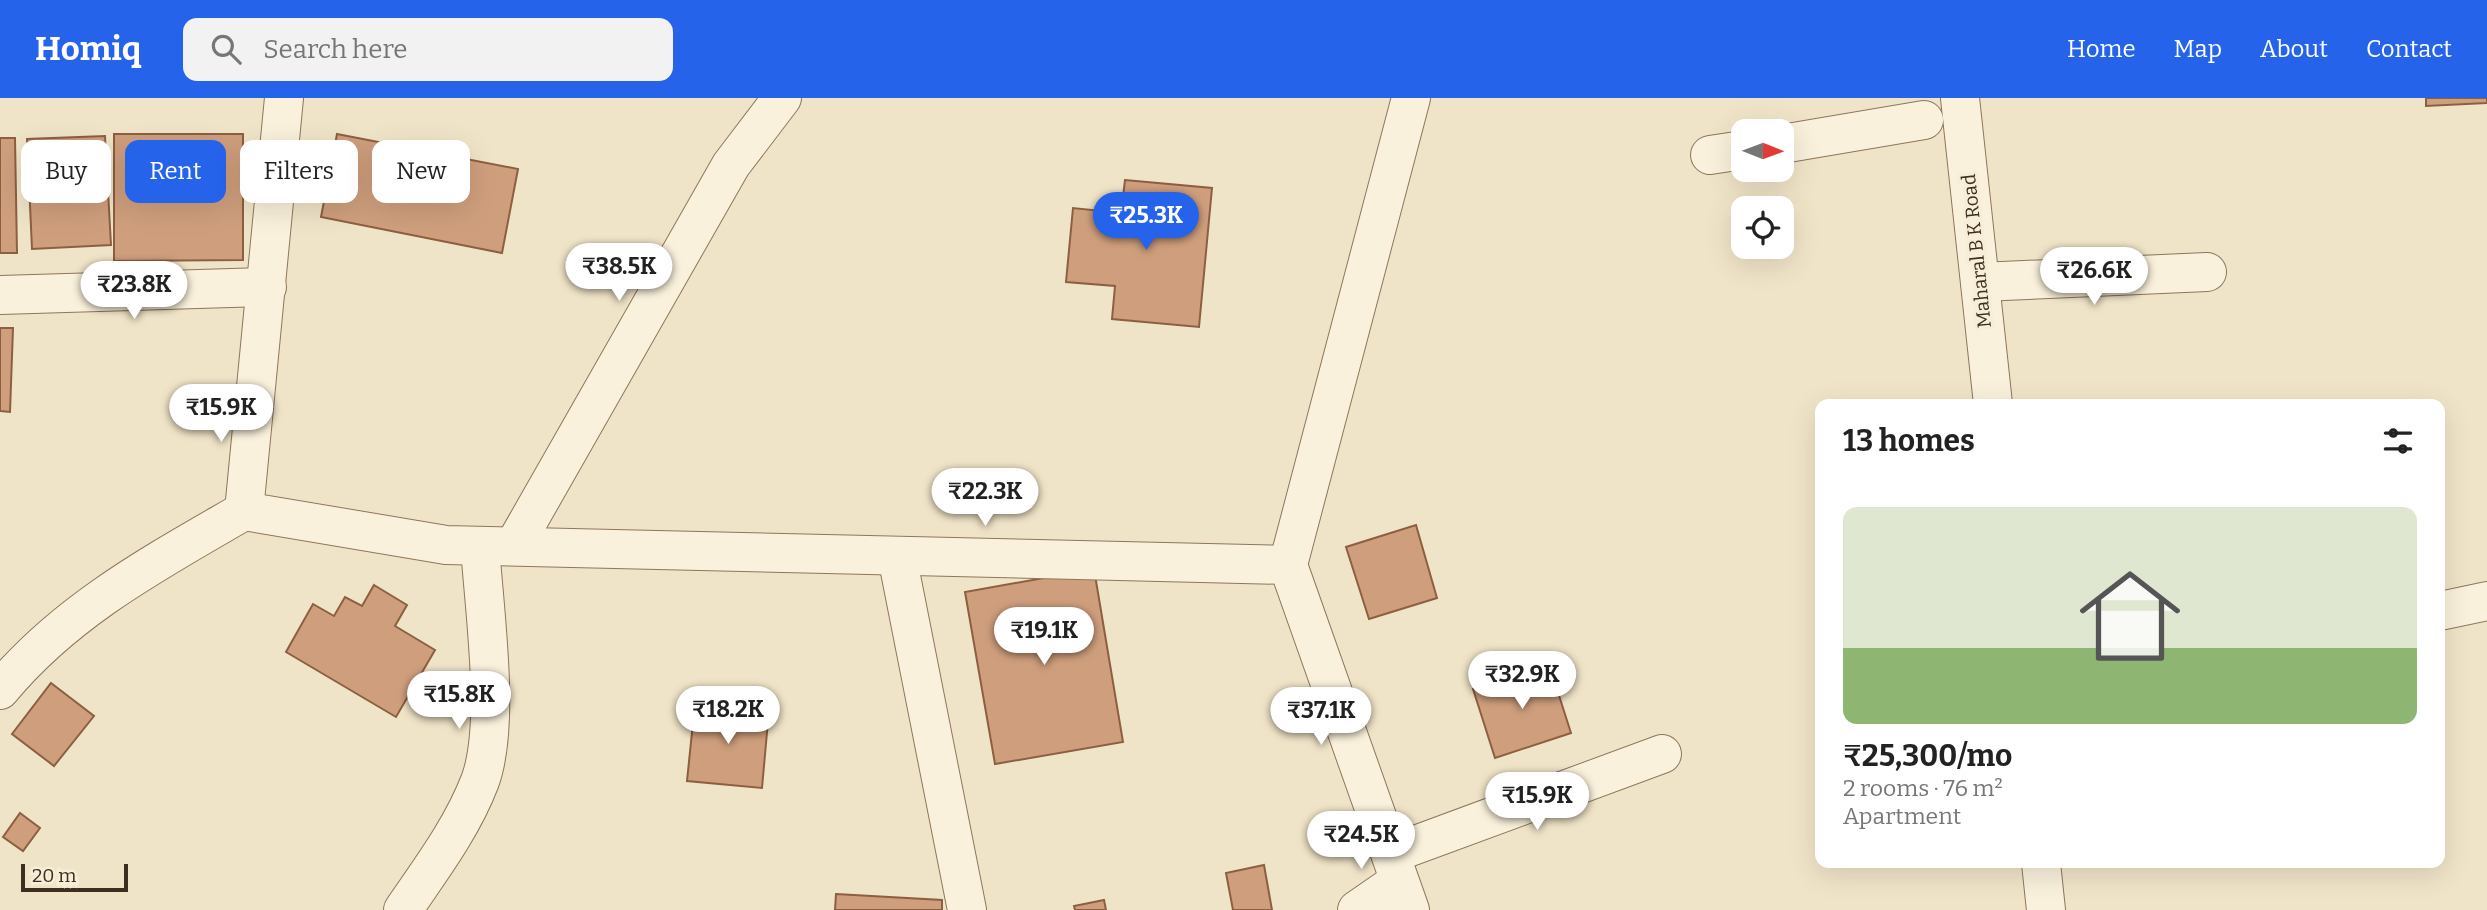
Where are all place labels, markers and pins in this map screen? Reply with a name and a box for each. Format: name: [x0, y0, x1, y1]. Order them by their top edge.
pin: ₹25.3K: [1089, 192, 1203, 252]
pin: ₹38.5K: [562, 244, 676, 303]
pin: ₹26.6K: [2037, 248, 2151, 307]
pin: ₹23.8K: [77, 262, 191, 321]
pin: ₹15.9K: [164, 384, 278, 444]
pin: ₹22.3K: [928, 468, 1042, 528]
pin: ₹19.1K: [987, 608, 1101, 667]
pin: ₹32.9K: [1465, 652, 1579, 711]
pin: ₹15.8K: [402, 672, 516, 731]
pin: ₹18.2K: [671, 686, 785, 746]
pin: ₹37.1K: [1264, 688, 1378, 747]
pin: ₹15.9K: [1480, 772, 1594, 832]
pin: ₹24.5K: [1304, 812, 1418, 871]

